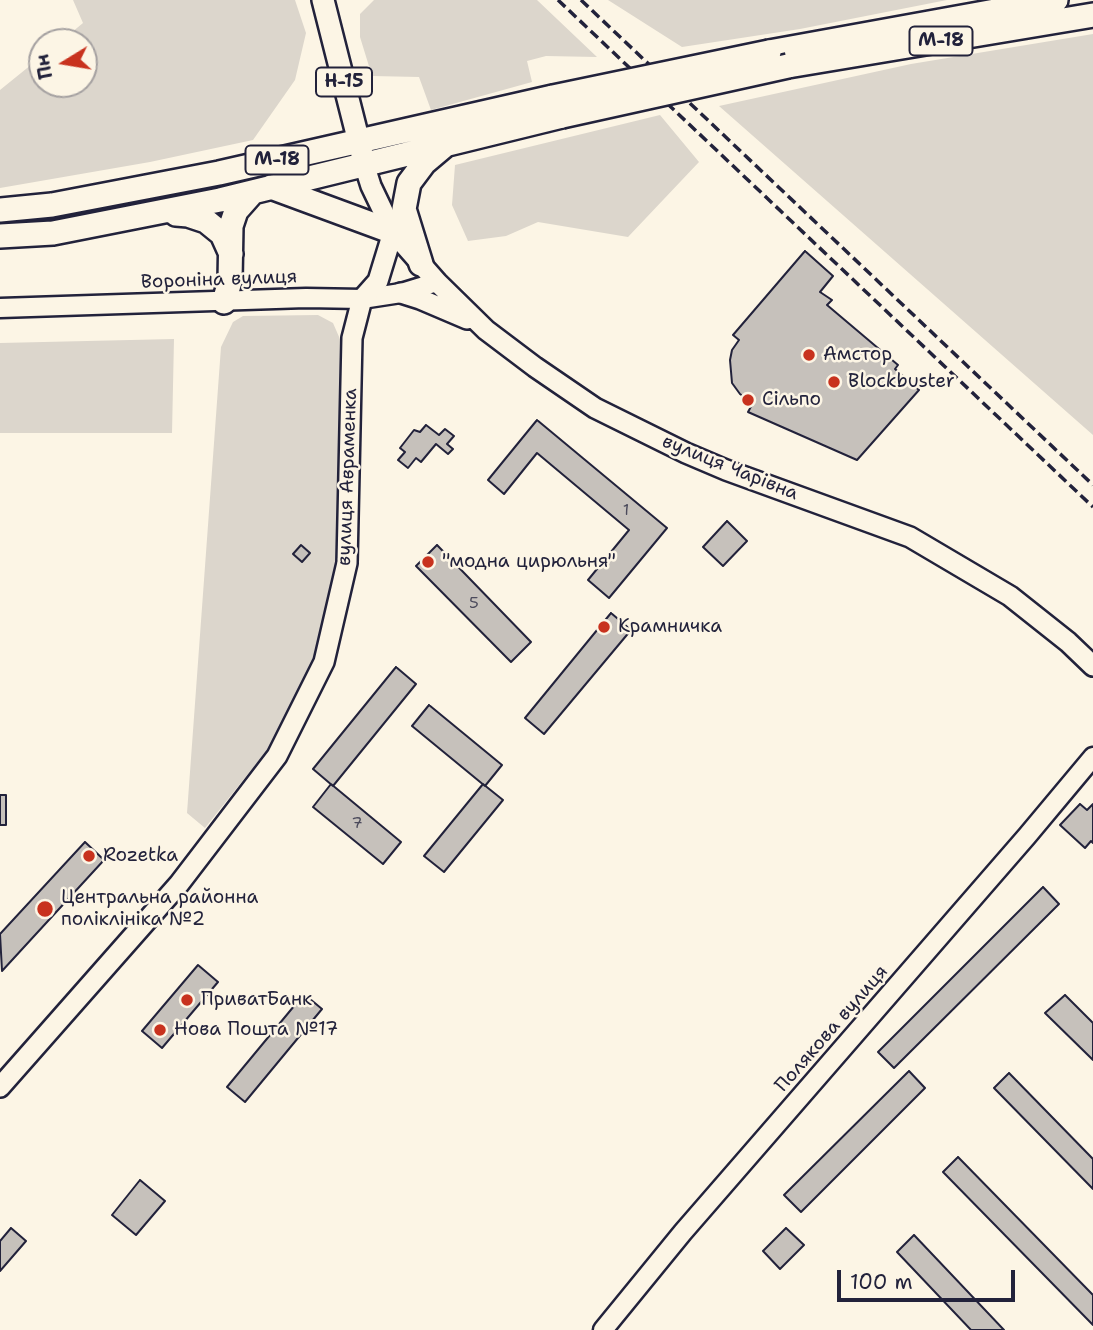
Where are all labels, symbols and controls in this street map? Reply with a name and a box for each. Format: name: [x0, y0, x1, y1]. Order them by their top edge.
road number: М-18: [909, 26, 972, 56]
north arrow: [28, 28, 98, 98]
text: Пн: [29, 52, 59, 81]
road number: Н-15: [316, 68, 372, 96]
road number: М-18: [246, 146, 308, 174]
street label: Вороніна вулиця: [140, 266, 298, 294]
place label: Амстор: [823, 344, 892, 366]
marker: Амстор: [801, 347, 817, 363]
place label: Blockbuster: [848, 371, 955, 393]
marker: Blockbuster: [826, 374, 842, 390]
street label: вулиця Авраменка: [334, 388, 362, 566]
place label: Сільпо: [762, 389, 821, 411]
marker: Сільпо: [740, 392, 756, 408]
street label: вулиця Чарівна: [659, 430, 801, 506]
house number: 1: [623, 501, 629, 521]
place label: "модна цирюльня": [442, 551, 616, 573]
marker: "модна цирюльня": [420, 554, 436, 570]
house number: 5: [469, 594, 479, 614]
place label: Крамничка: [618, 616, 722, 638]
marker: Крамничка: [596, 619, 612, 635]
house number: 7: [351, 814, 363, 834]
place label: Rozetka: [103, 845, 178, 867]
marker: Rozetka: [81, 848, 97, 864]
place label: Центральна районна поліклініка №2: [61, 887, 258, 931]
marker: Центральна районна поліклініка №2: [35, 899, 55, 919]
street label: Полякова вулиця: [771, 961, 893, 1097]
place label: ПриватБанк: [201, 989, 312, 1011]
marker: ПриватБанк: [179, 992, 195, 1008]
place label: Нова Пошта №17: [174, 1019, 338, 1041]
marker: Нова Пошта №17: [152, 1022, 168, 1038]
scale bar: [841, 1256, 1020, 1300]
text: 100 m: [850, 1268, 913, 1296]

